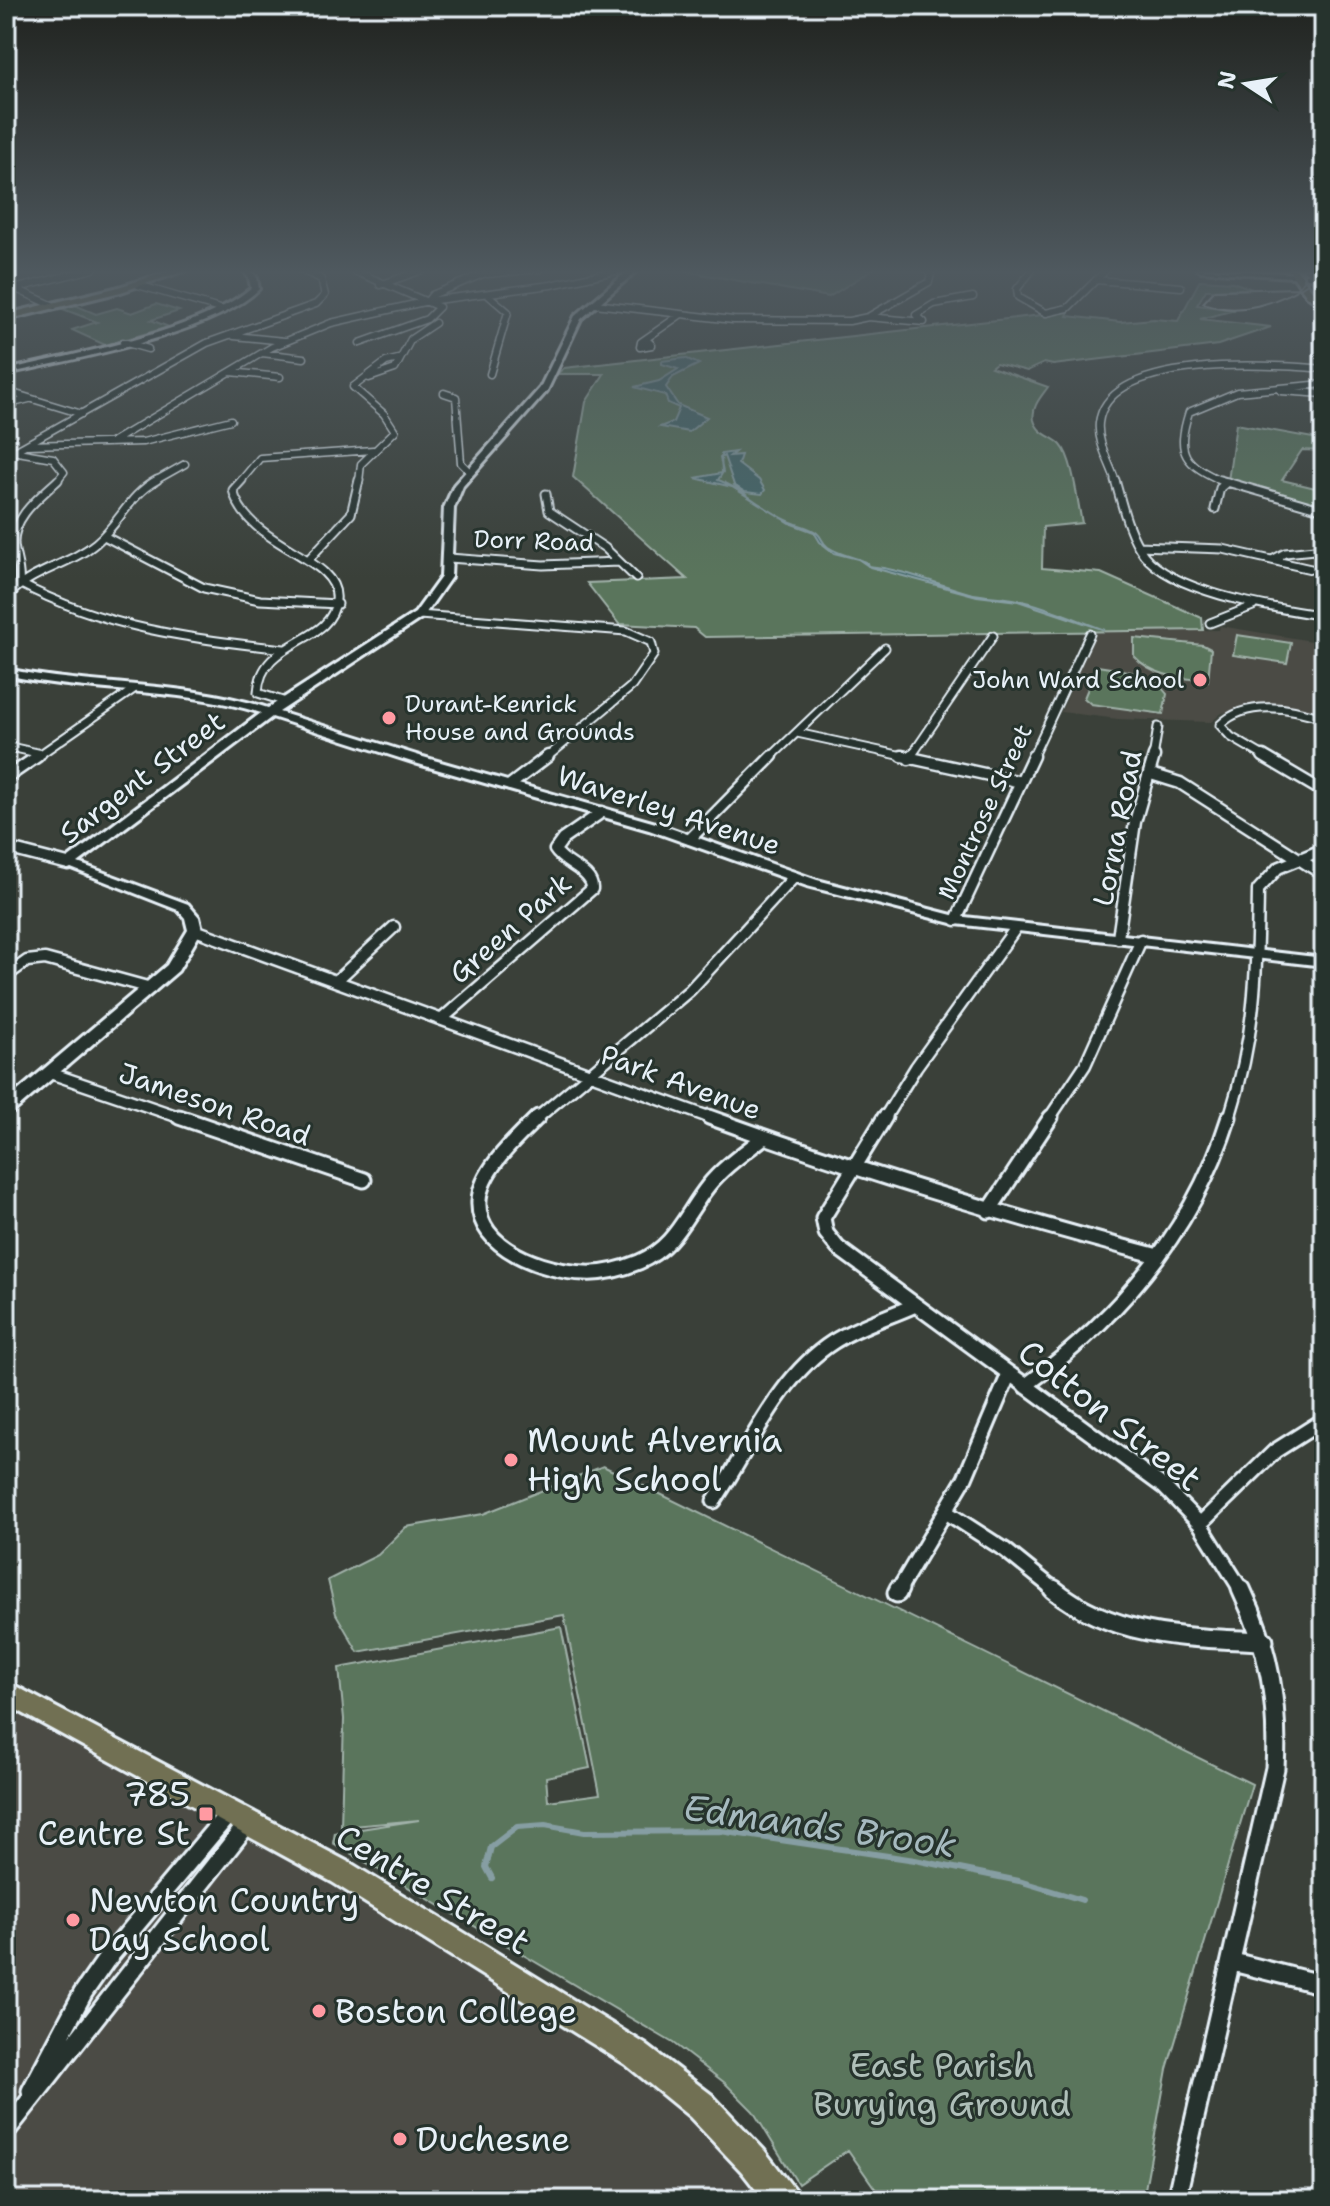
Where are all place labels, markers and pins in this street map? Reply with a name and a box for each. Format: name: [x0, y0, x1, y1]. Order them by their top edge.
place label: John Ward School: [972, 664, 1185, 696]
marker: John Ward School: [1191, 671, 1209, 689]
place label: Durant-Kenrick House and Grounds: [405, 688, 635, 748]
marker: Durant-Kenrick House and Grounds: [380, 709, 398, 727]
place label: Mount Alvernia High School: [527, 1417, 783, 1502]
marker: Mount Alvernia High School: [502, 1451, 520, 1469]
place label: 785 Centre St: [37, 1771, 190, 1856]
marker: 785 Centre St: [197, 1805, 215, 1823]
place label: Newton Country Day School: [89, 1877, 359, 1962]
marker: Newton Country Day School: [64, 1911, 82, 1929]
place label: Boston College: [335, 1988, 577, 2034]
marker: Boston College: [310, 2002, 328, 2020]
place label: Duchesne: [416, 2116, 570, 2162]
marker: Duchesne: [391, 2130, 409, 2148]

